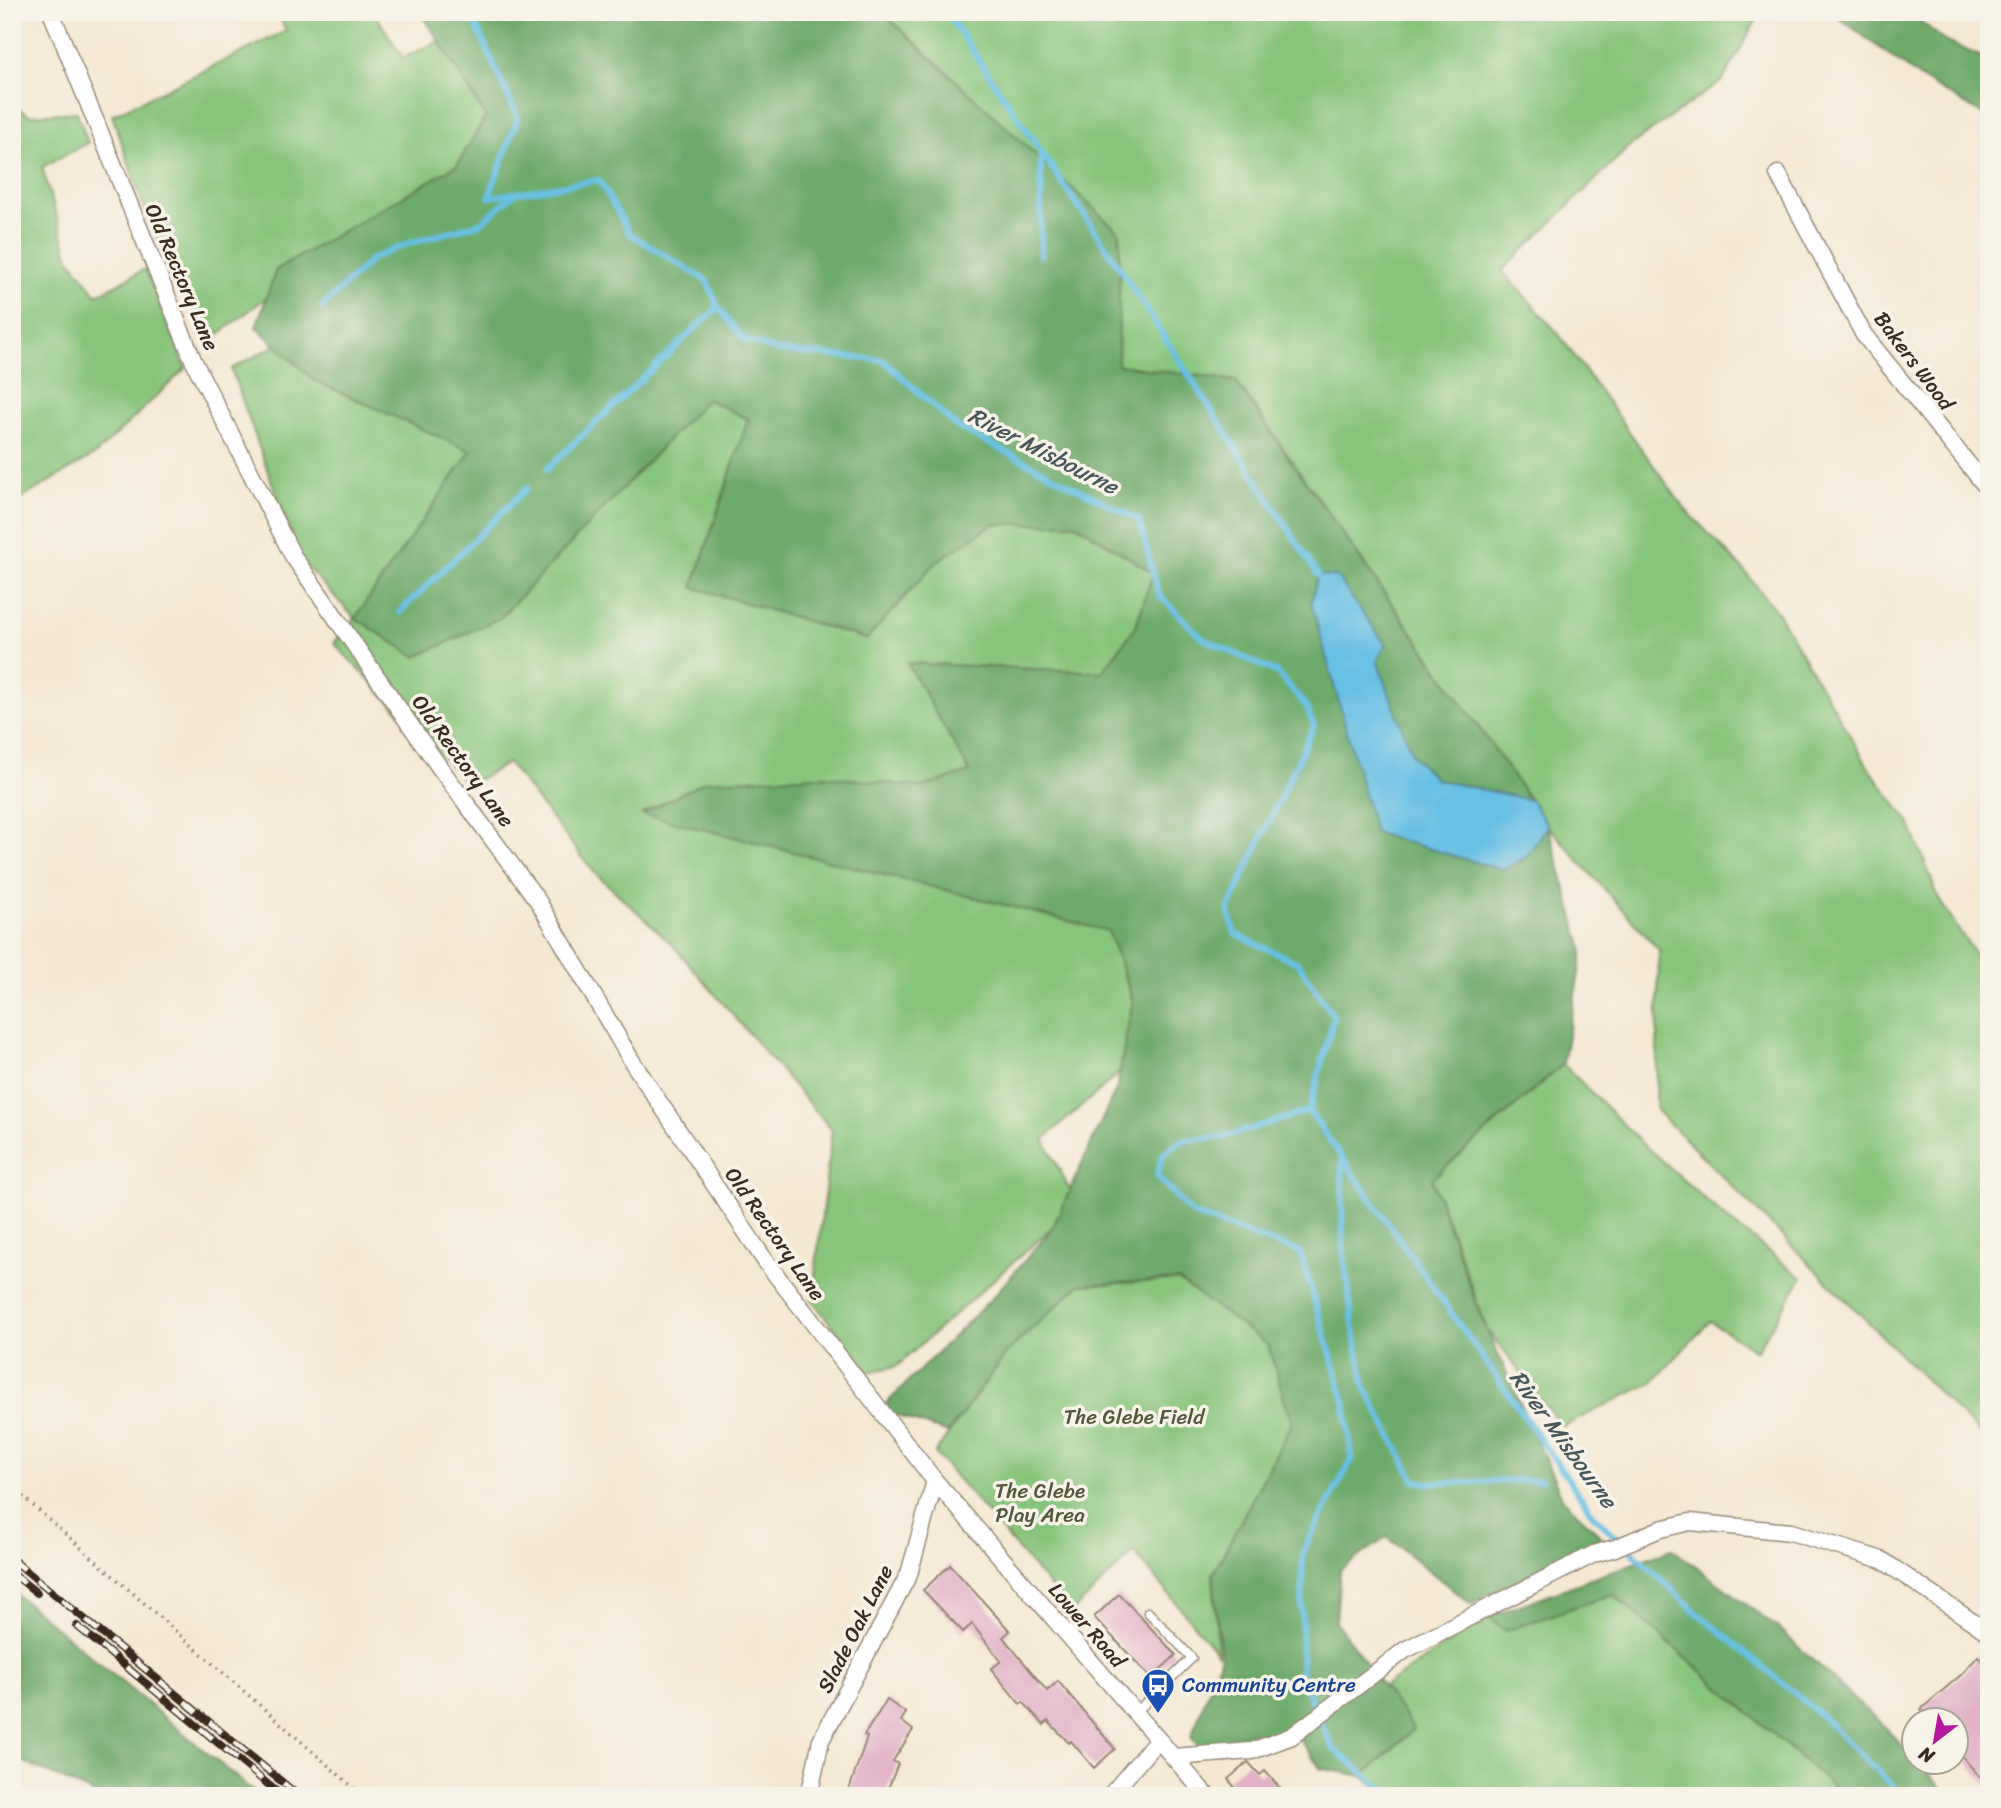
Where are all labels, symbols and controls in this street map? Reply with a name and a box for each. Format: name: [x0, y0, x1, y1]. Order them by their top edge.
street label: Old Rectory Lane: [134, 197, 230, 357]
street label: Bakers Wood: [1864, 303, 1965, 421]
water label: River Misbourne: [961, 396, 1127, 507]
street label: Old Rectory Lane: [401, 686, 525, 836]
street label: Old Rectory Lane: [714, 1159, 836, 1309]
water label: River Misbourne: [1498, 1361, 1629, 1519]
park label: The Glebe Field: [1064, 1398, 1206, 1436]
park label: The Glebe Play Area: [995, 1472, 1085, 1534]
street label: Slade Oak Lane: [806, 1558, 904, 1700]
street label: Lower Road: [1038, 1573, 1137, 1678]
bus stop icon: Community Centre: [1139, 1666, 1177, 1715]
place label: Community Centre: [1182, 1666, 1356, 1704]
north arrow: [1899, 1706, 1969, 1776]
text: N: [1912, 1737, 1942, 1773]

